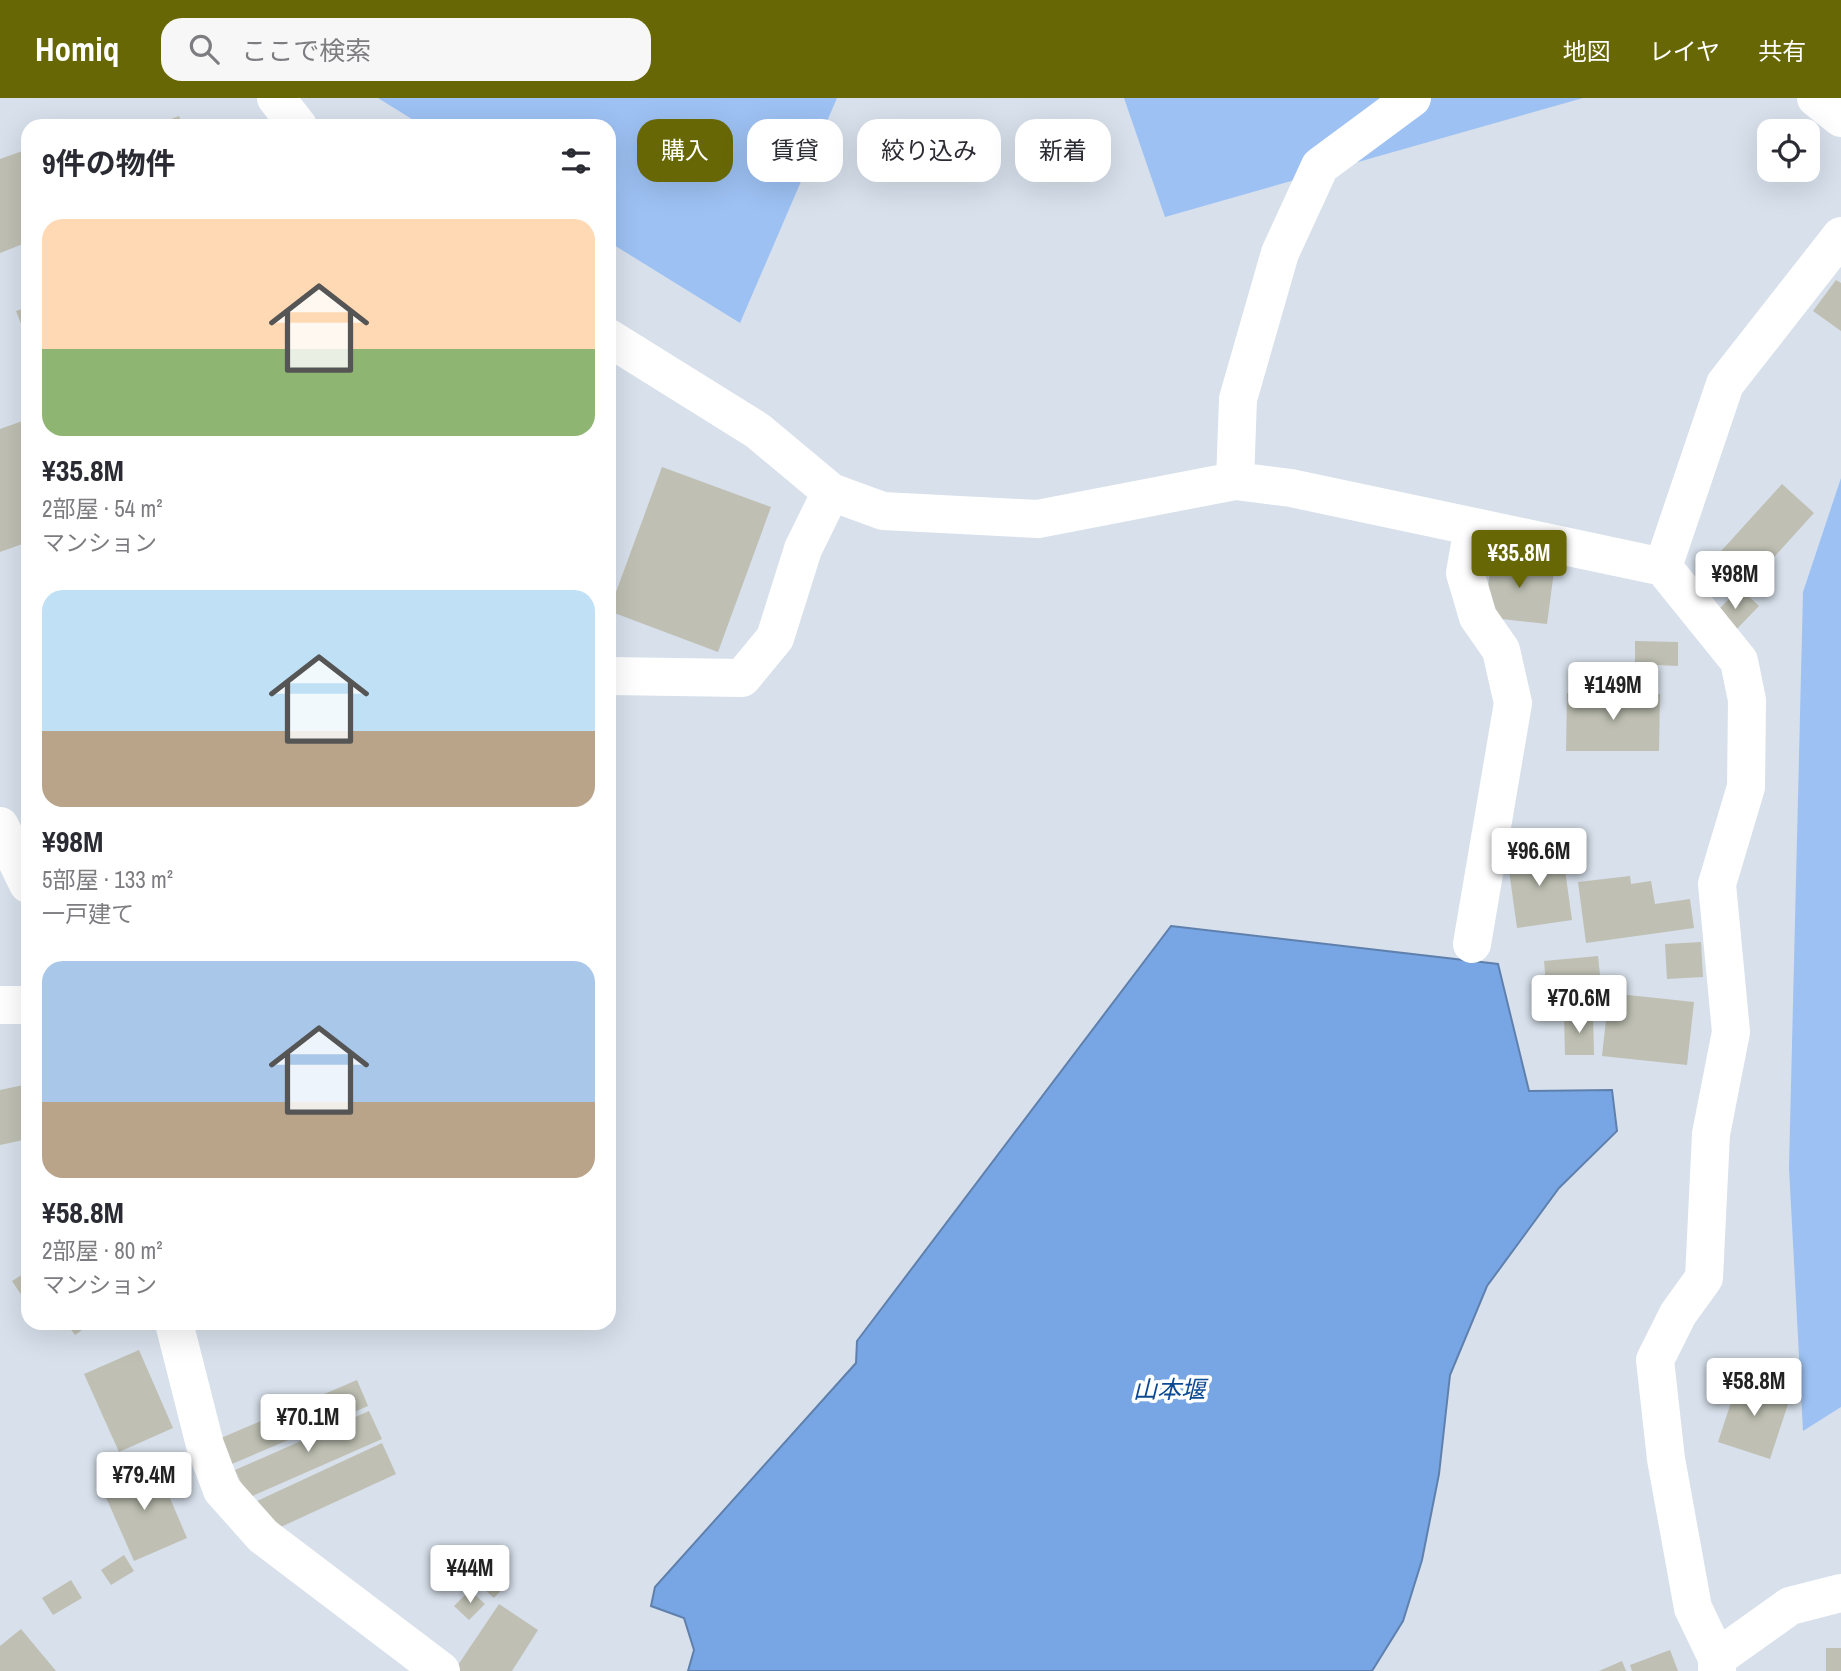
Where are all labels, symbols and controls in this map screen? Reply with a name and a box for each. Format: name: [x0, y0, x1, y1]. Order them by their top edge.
search box: [161, 18, 651, 81]
text: Homiq: [35, 27, 119, 71]
icon: search: [185, 30, 223, 68]
text: ここで検索: [241, 33, 371, 68]
text: 地図: [1563, 35, 1611, 67]
text: レイヤ: [1649, 35, 1720, 67]
text: 共有: [1758, 35, 1806, 67]
chip: 購入: [637, 119, 733, 182]
chip: 賃貸: [747, 119, 843, 182]
chip: 絞り込み: [857, 119, 1001, 182]
chip: 新着: [1015, 119, 1111, 182]
map controls: [1757, 119, 1820, 182]
button: locate: [1757, 119, 1820, 182]
icon: filters: [557, 142, 595, 180]
text: 9件の物件: [42, 143, 176, 183]
icon: home: [256, 265, 382, 391]
text: ¥35.8M: [42, 450, 124, 490]
text: 2部屋 · 54 m²: [42, 493, 162, 524]
text: マンション: [42, 527, 157, 558]
pin: ¥35.8M: [1462, 531, 1576, 590]
text: ¥35.8M: [1488, 537, 1550, 568]
pin: ¥98M: [1694, 552, 1776, 611]
text: ¥98M: [1711, 558, 1759, 589]
icon: home: [256, 636, 382, 762]
pin: ¥149M: [1564, 662, 1662, 722]
text: ¥149M: [1584, 669, 1642, 700]
text: ¥98M: [42, 821, 104, 861]
pin: ¥96.6M: [1482, 828, 1596, 888]
text: ¥96.6M: [1508, 835, 1570, 866]
text: 5部屋 · 133 m²: [42, 864, 173, 895]
text: 一戸建て: [42, 898, 134, 929]
pin: ¥70.6M: [1522, 976, 1636, 1035]
text: ¥70.6M: [1548, 982, 1610, 1013]
icon: home: [256, 1007, 382, 1133]
text: ¥58.8M: [42, 1192, 124, 1232]
text: 2部屋 · 80 m²: [42, 1235, 162, 1266]
text: マンション: [42, 1269, 157, 1300]
pin: ¥58.8M: [1697, 1358, 1811, 1418]
text: ¥58.8M: [1723, 1365, 1785, 1396]
water label: 山本堰: [1133, 1373, 1209, 1405]
pin: ¥70.1M: [251, 1394, 365, 1454]
text: ¥70.1M: [277, 1401, 339, 1432]
pin: ¥79.4M: [87, 1452, 201, 1512]
text: ¥79.4M: [113, 1459, 175, 1490]
pin: ¥44M: [429, 1546, 511, 1605]
text: ¥44M: [446, 1552, 494, 1583]

